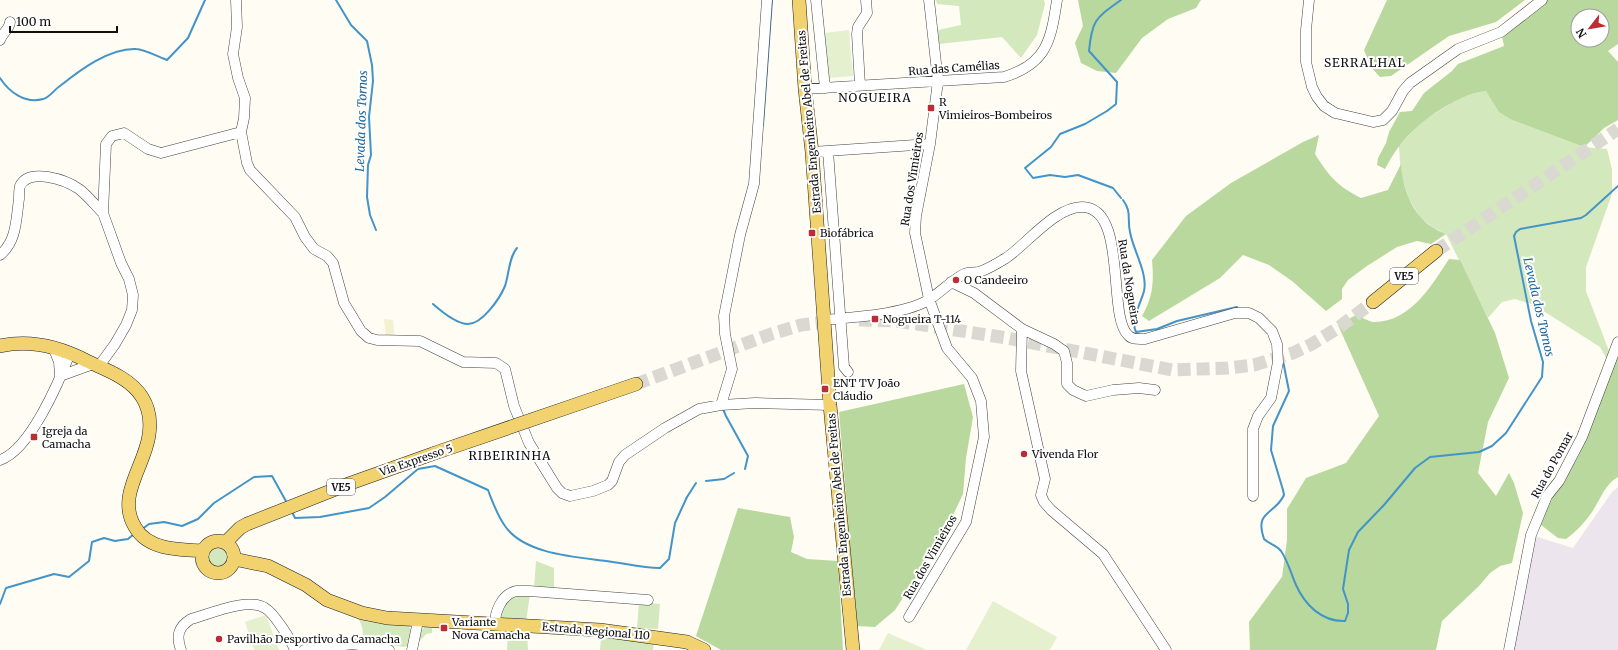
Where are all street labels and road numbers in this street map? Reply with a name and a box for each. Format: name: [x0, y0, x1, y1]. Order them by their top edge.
street label: Estrada Engenheiro Abel de Freitas: [794, 30, 824, 214]
street label: Rua das Camélias: [908, 58, 1000, 78]
street label: Rua dos Vimieiros: [898, 131, 926, 227]
street label: Rua da Nogueira: [1115, 238, 1143, 326]
road number: VE5: [1390, 268, 1418, 284]
street label: Estrada Engenheiro Abel de Freitas: [824, 413, 854, 597]
street label: Rua do Pomar: [1528, 429, 1576, 501]
street label: Via Expresso 5: [377, 441, 454, 479]
road number: VE5: [327, 479, 355, 495]
street label: Rua dos Vimieiros: [900, 512, 960, 602]
street label: Estrada Regional 110: [541, 619, 651, 643]

